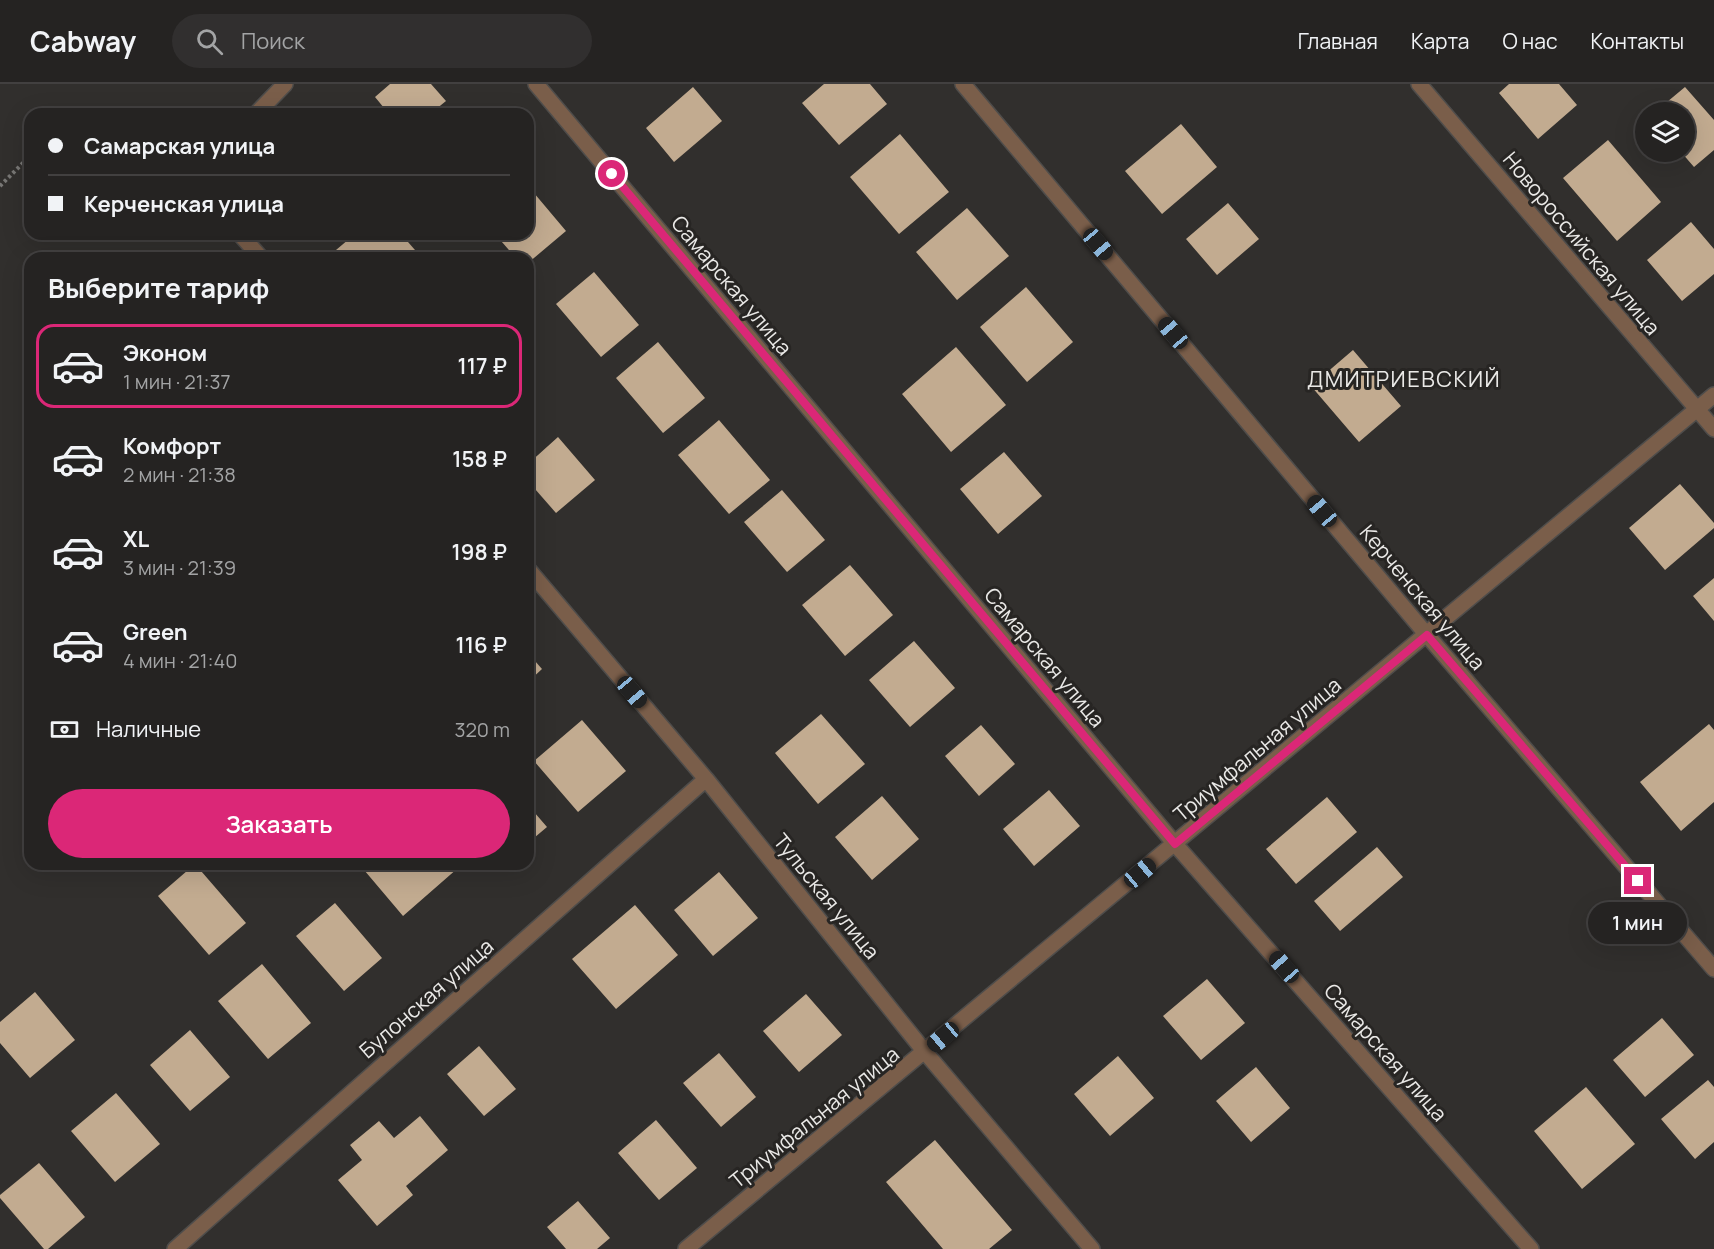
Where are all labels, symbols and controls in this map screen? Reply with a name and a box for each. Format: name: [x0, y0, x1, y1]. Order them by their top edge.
search box: [172, 14, 592, 68]
text: Cabway: [30, 22, 136, 60]
icon: search: [193, 25, 226, 58]
text: Поиск: [241, 26, 305, 56]
text: Главная: [1298, 27, 1378, 55]
text: Карта: [1411, 27, 1469, 55]
text: О нас: [1502, 27, 1558, 55]
text: Контакты: [1591, 27, 1684, 55]
map controls: [1635, 102, 1695, 162]
button: layers: [1635, 102, 1695, 162]
text: Самарская улица: [84, 131, 275, 161]
street label: Новороссийская улица: [1497, 146, 1667, 340]
route start: [598, 160, 625, 187]
text: Керченская улица: [84, 189, 284, 219]
street label: Самарская улица: [665, 209, 799, 361]
car: [1080, 224, 1116, 264]
text: Выберите тариф: [48, 269, 269, 306]
car: [1155, 313, 1191, 353]
text: Эконом: [123, 338, 207, 368]
icon: car: [51, 339, 105, 393]
text: 117 ₽: [458, 351, 507, 381]
district label: ДМИТРИЕВСКИЙ: [1307, 364, 1501, 394]
text: 1 мин · 21:37: [123, 368, 231, 395]
text: Комфорт: [123, 431, 221, 461]
icon: car: [51, 432, 105, 486]
text: 158 ₽: [452, 444, 507, 474]
text: 2 мин · 21:38: [123, 461, 236, 488]
car: [1304, 491, 1340, 531]
street label: Керченская улица: [1354, 518, 1492, 676]
text: XL: [123, 524, 149, 554]
icon: car: [51, 525, 105, 579]
text: 198 ₽: [451, 537, 507, 567]
text: 3 мин · 21:39: [123, 554, 236, 581]
street label: Самарская улица: [978, 581, 1112, 733]
text: Green: [123, 617, 188, 647]
icon: car: [51, 618, 105, 672]
text: 116 ₽: [455, 630, 507, 660]
text: 4 мин · 21:40: [123, 647, 238, 674]
street label: Триумфальная улица: [1167, 671, 1347, 827]
car: [614, 672, 650, 712]
icon: cash: [48, 713, 81, 746]
text: Наличные: [96, 714, 201, 744]
text: 320 m: [454, 716, 510, 743]
button: Заказать: [48, 789, 510, 858]
street label: Тульская улица: [768, 827, 886, 965]
car: [1120, 855, 1160, 891]
route end: [1624, 867, 1651, 894]
callout: 1 мин: [1588, 902, 1688, 944]
text: 1 мин: [1612, 909, 1663, 936]
street label: Булонская улица: [353, 932, 499, 1064]
car: [1265, 948, 1303, 986]
street label: Самарская улица: [1318, 977, 1454, 1127]
car: [923, 1019, 963, 1055]
street label: Триумфальная улица: [723, 1040, 905, 1194]

